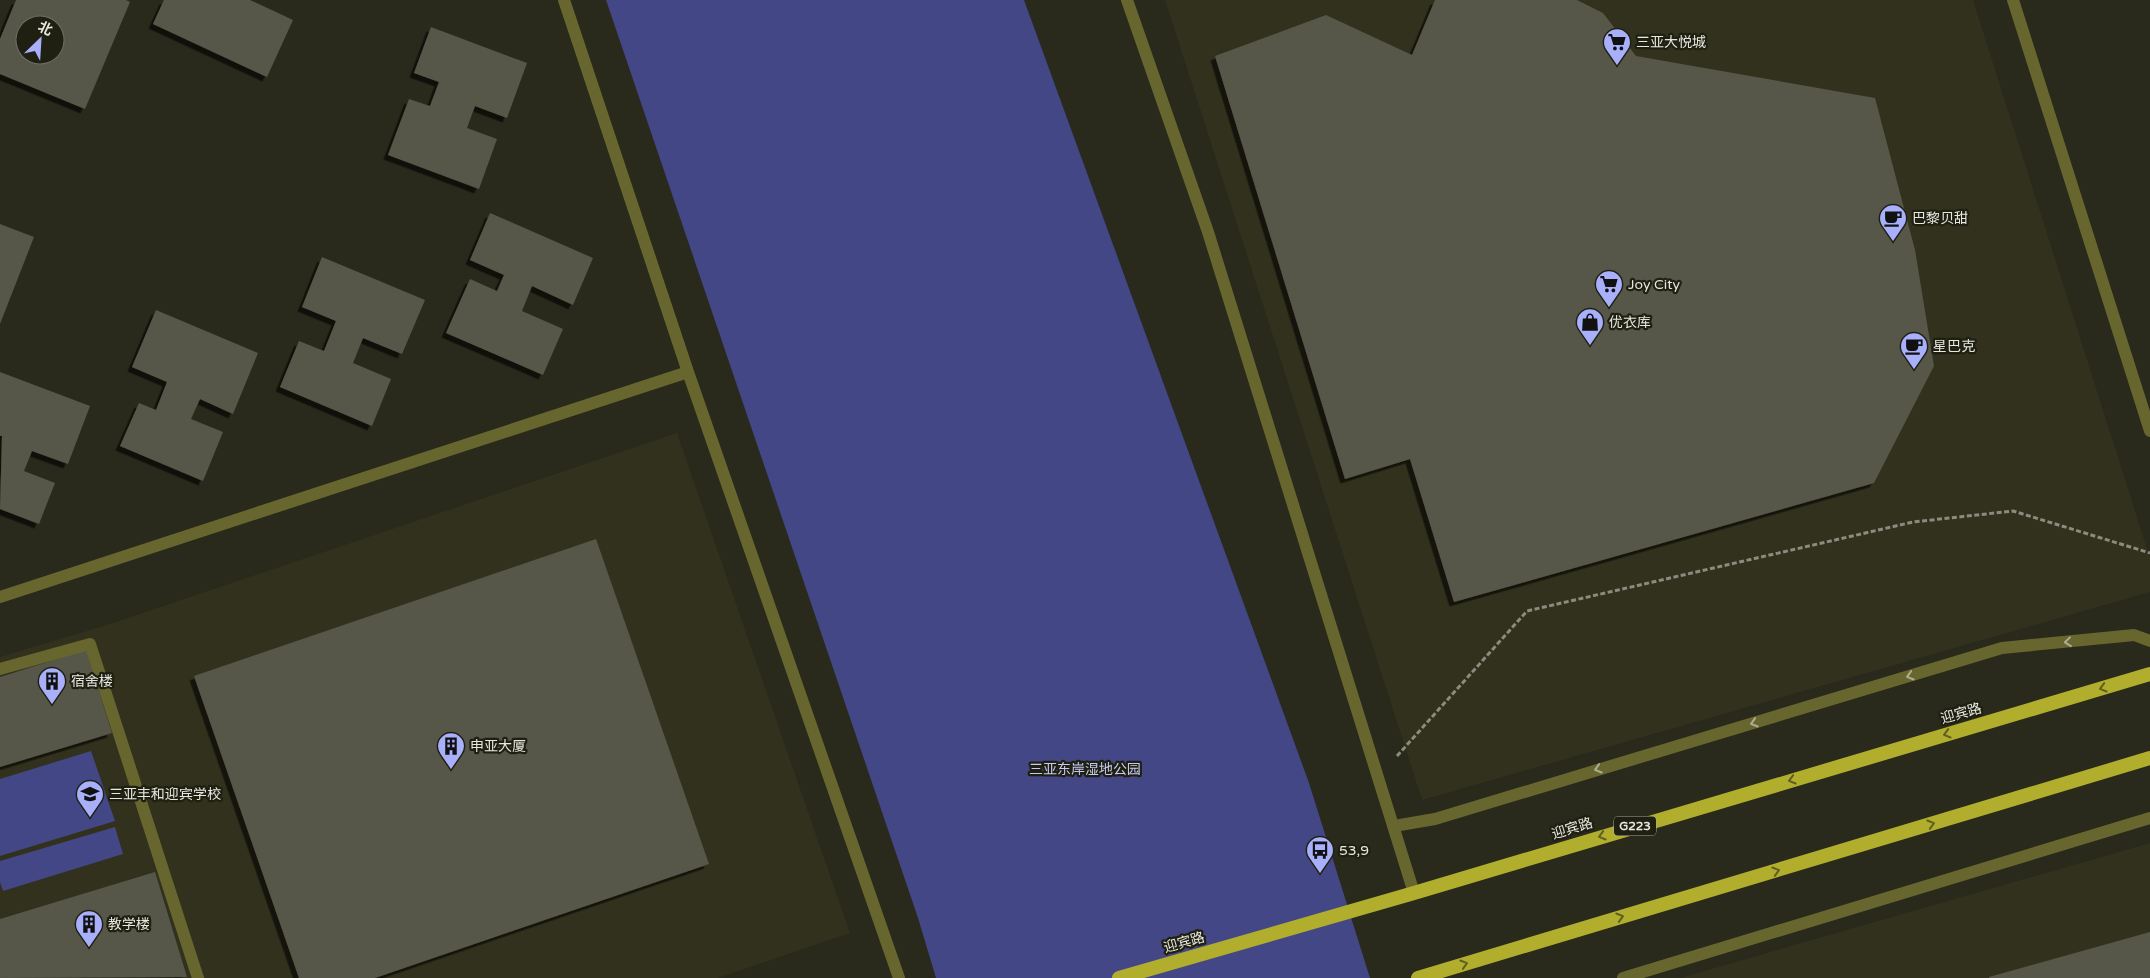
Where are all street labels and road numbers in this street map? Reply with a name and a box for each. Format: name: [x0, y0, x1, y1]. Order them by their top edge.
street label: 迎宾路: [1939, 700, 1984, 727]
street label: 迎宾路: [1550, 814, 1595, 843]
road number: G223: [1614, 816, 1656, 836]
street label: 迎宾路: [1162, 929, 1207, 956]

